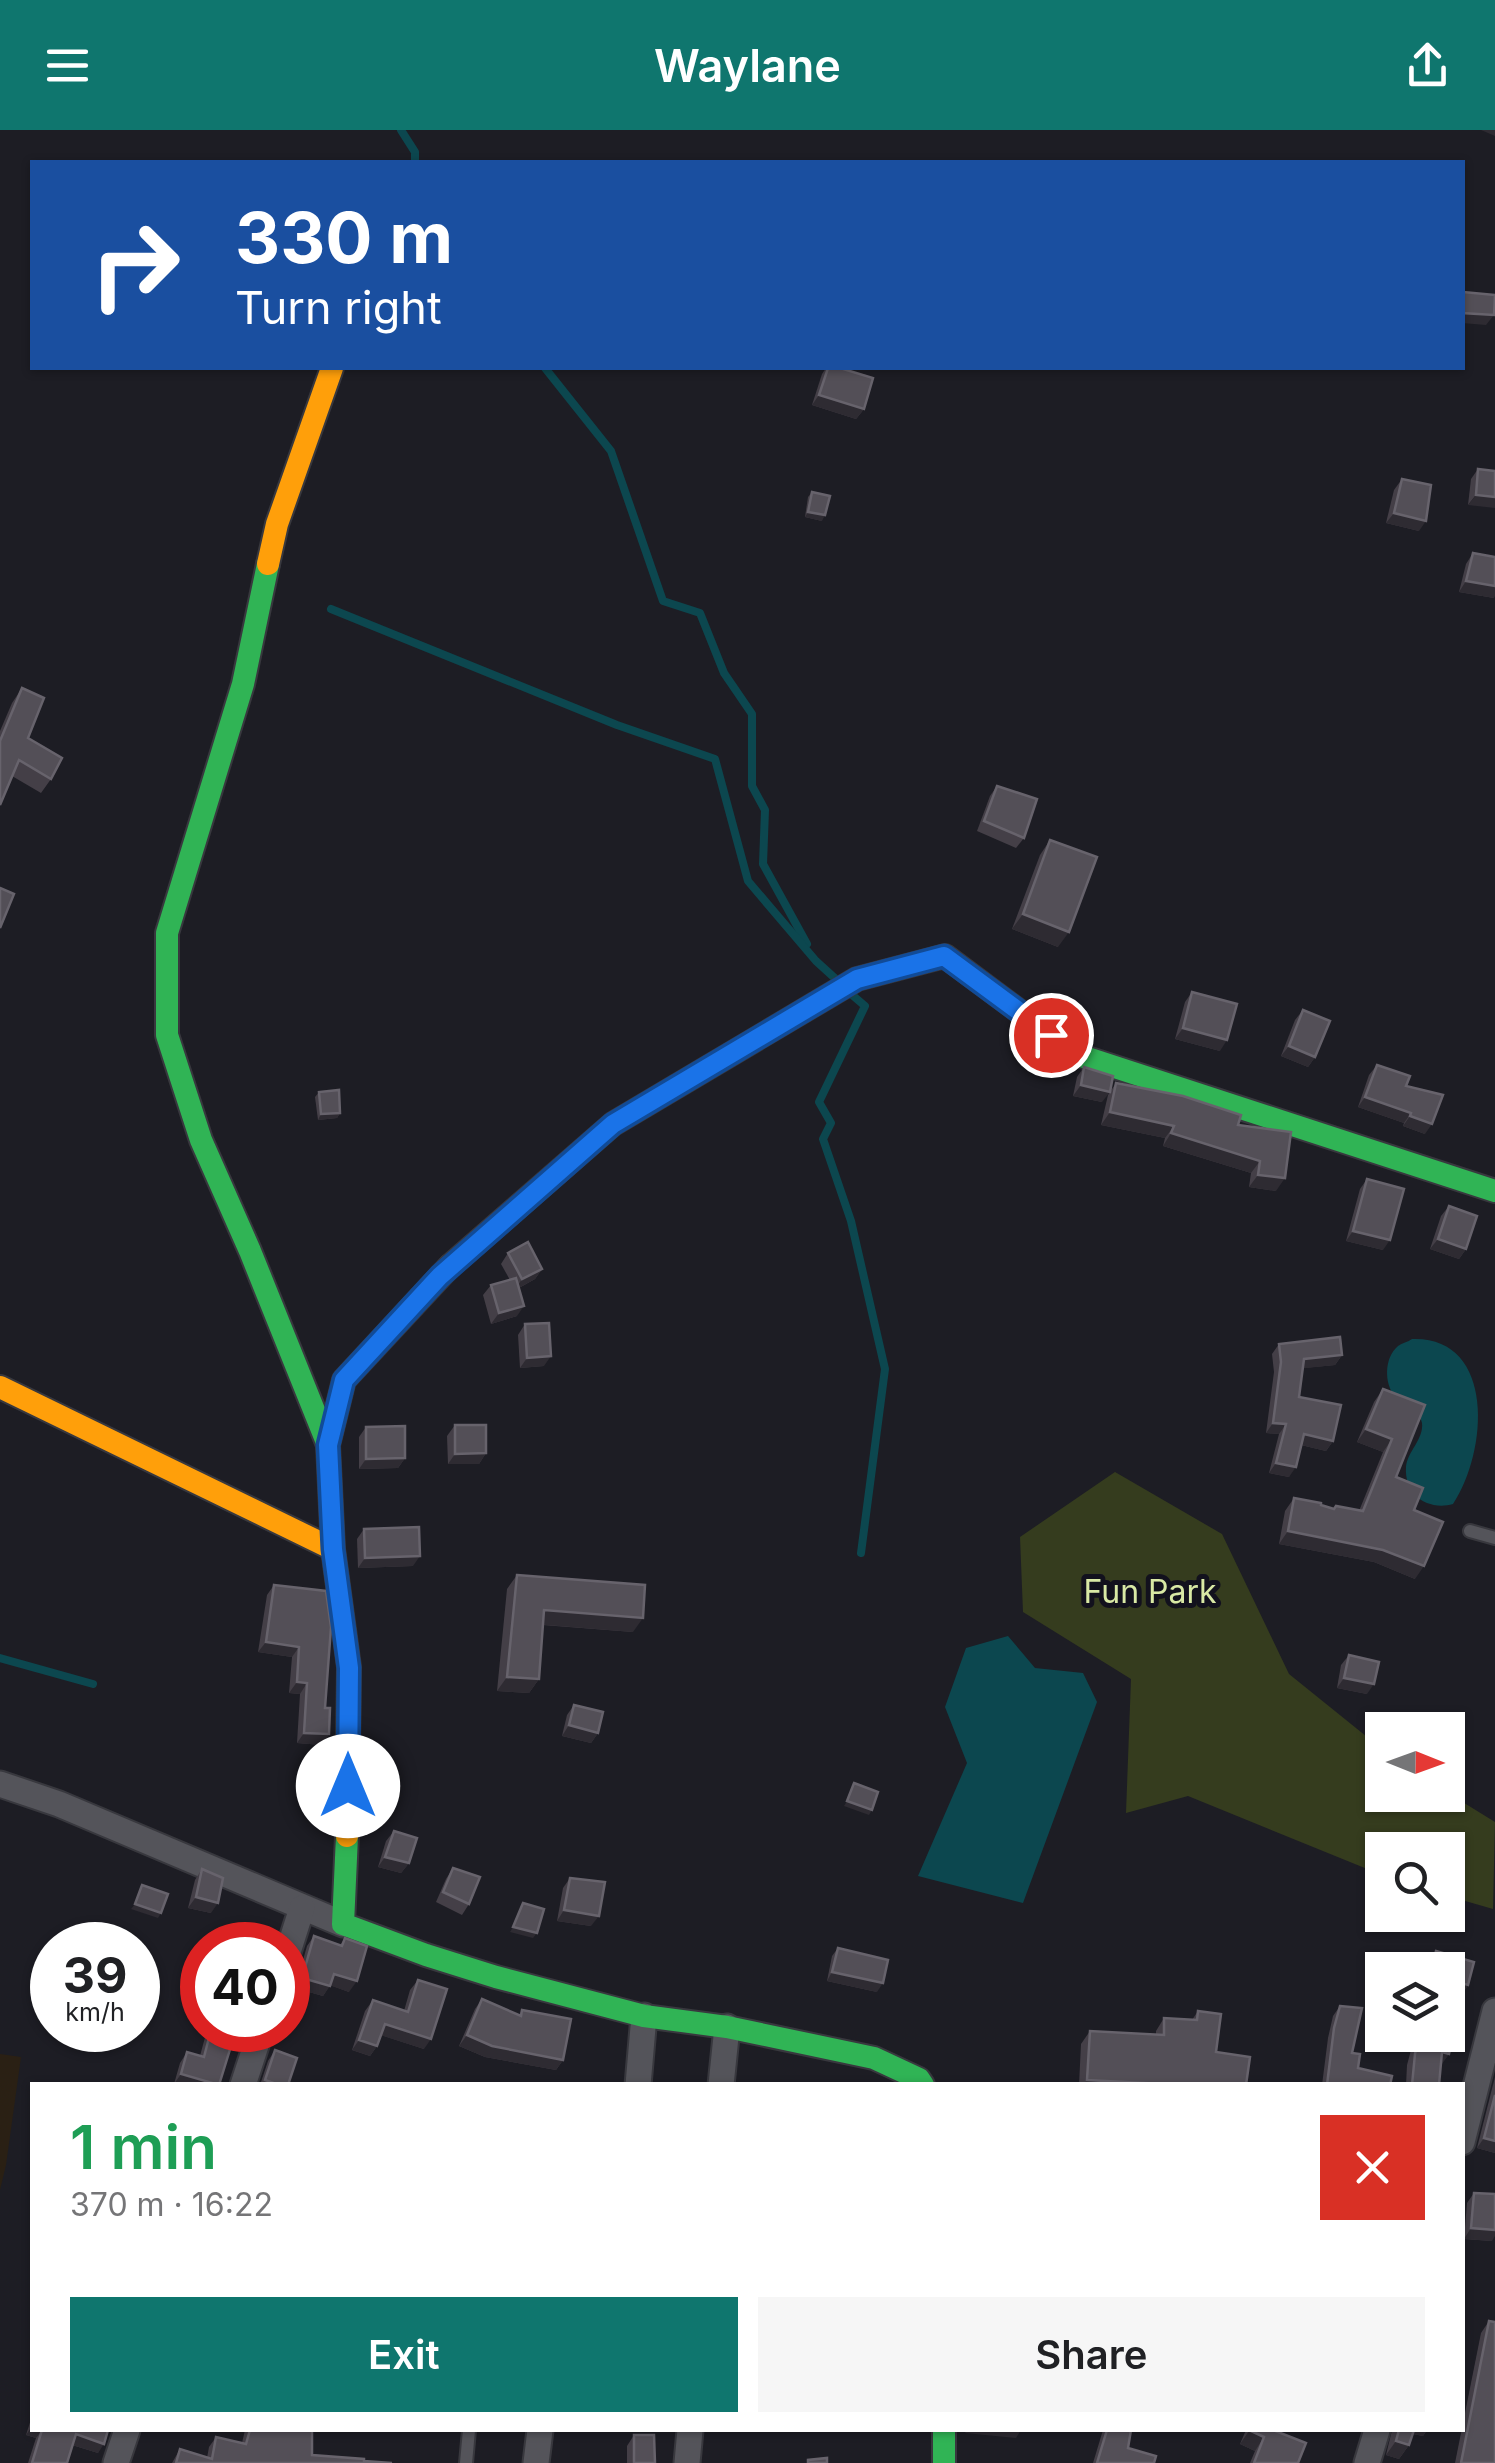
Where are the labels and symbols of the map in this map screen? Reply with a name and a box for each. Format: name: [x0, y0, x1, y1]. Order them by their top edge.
pin: [1009, 993, 1094, 1078]
park label: Fun Park: [1083, 1572, 1217, 1611]
north arrow: [1365, 1712, 1465, 1812]
position arrow: [296, 1734, 400, 1838]
speed limit sign: 40: [180, 1922, 310, 2052]

